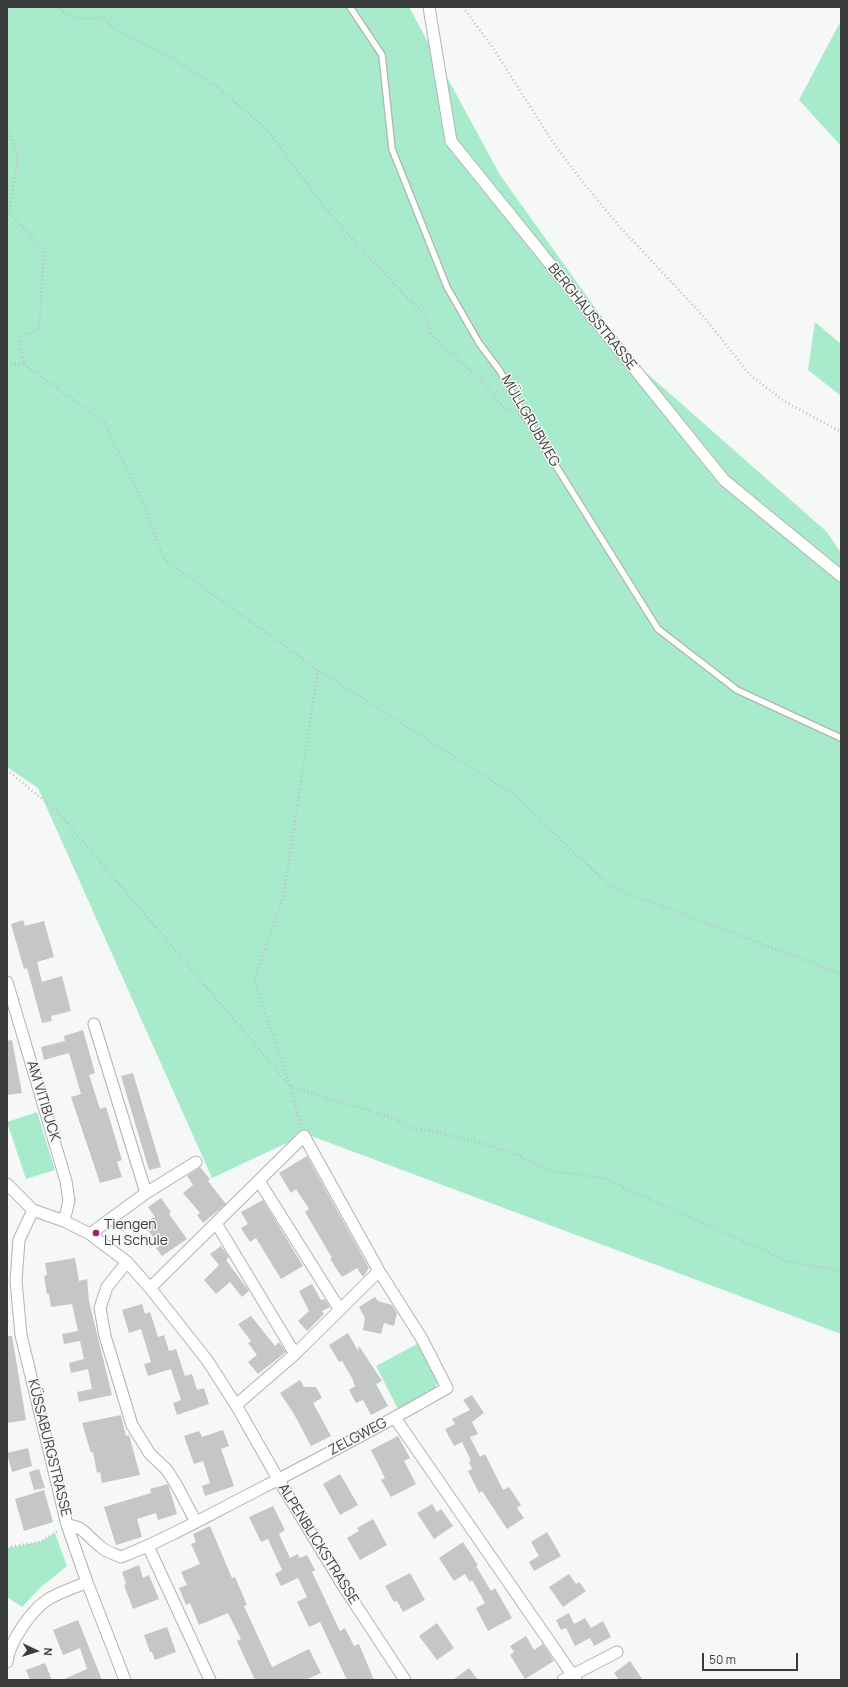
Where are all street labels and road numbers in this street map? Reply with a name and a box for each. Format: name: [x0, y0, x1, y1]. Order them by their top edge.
street label: BERGHAUSSTRASSE: [544, 261, 640, 373]
street label: MÜLLGRUBWEG: [497, 372, 563, 470]
street label: AM VITIBUCK: [23, 1059, 63, 1143]
street label: KÜSSABURGSTRASSE: [24, 1378, 74, 1518]
street label: ZELGWEG: [326, 1415, 390, 1459]
street label: ALPENBLICKSTRASSE: [274, 1481, 362, 1607]

